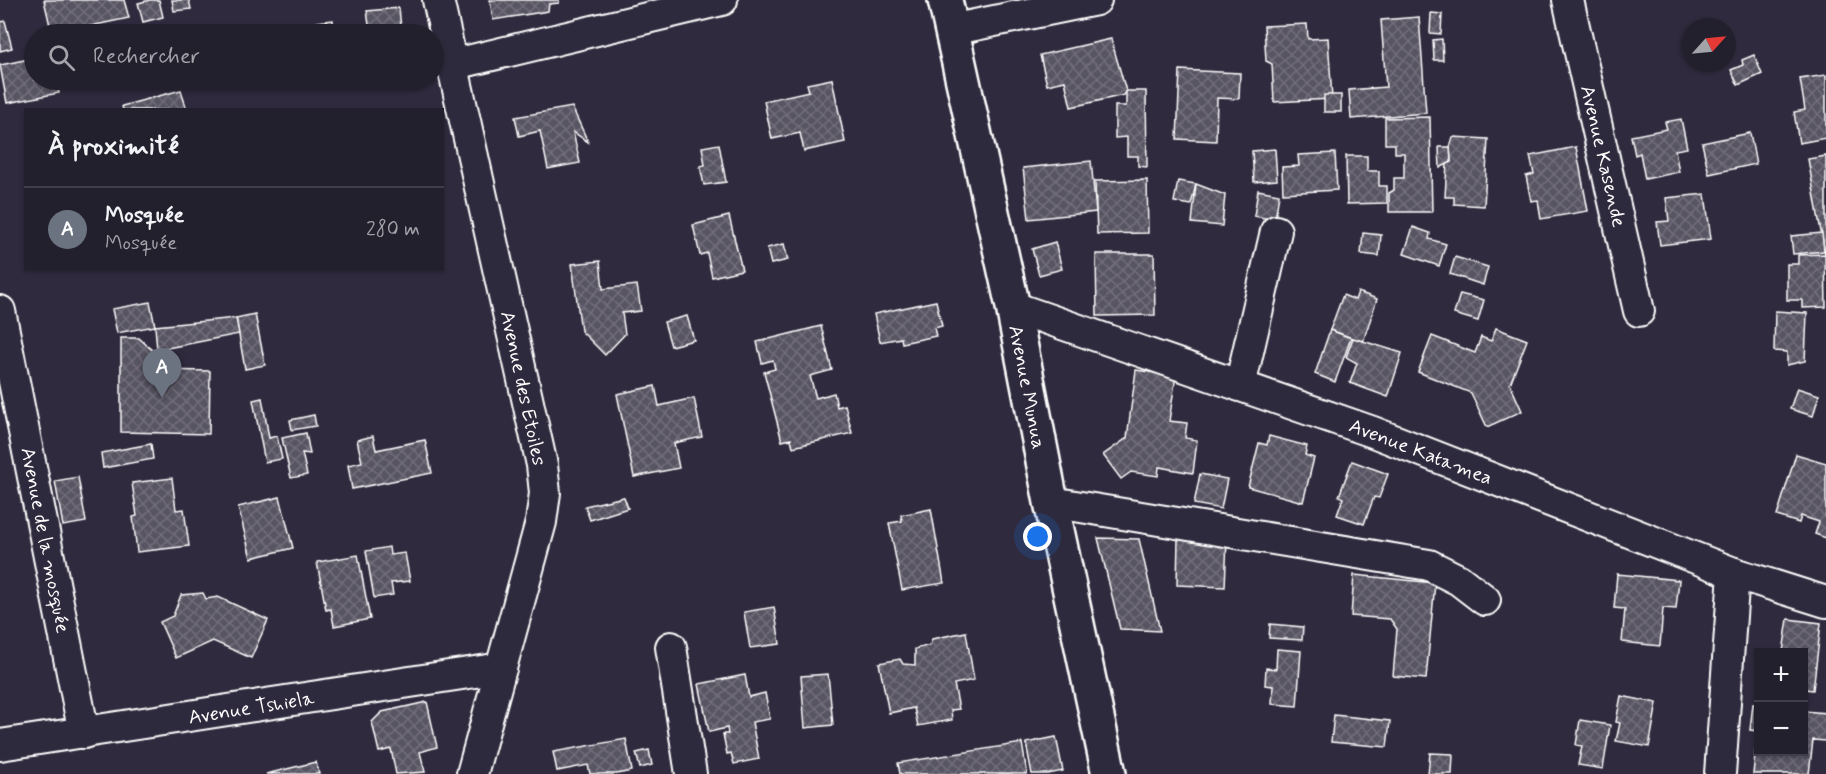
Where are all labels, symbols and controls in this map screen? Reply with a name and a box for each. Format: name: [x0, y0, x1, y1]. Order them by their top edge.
north arrow: [1682, 18, 1736, 72]
search box: [24, 24, 444, 90]
icon: search: [45, 41, 78, 74]
text: Rechercher: [93, 43, 200, 71]
street label: Avenue Kasende: [1573, 83, 1632, 230]
text: À proximité: [48, 130, 179, 164]
text: Mosquée: [105, 202, 184, 230]
text: A: [61, 216, 74, 243]
text: 280 m: [366, 216, 420, 243]
text: Mosquée: [105, 230, 177, 257]
street label: Avenue des Etoiles: [493, 308, 552, 468]
street label: Avenue Munua: [1001, 323, 1052, 452]
pin: A: [142, 348, 182, 398]
street label: Avenue Katamea: [1345, 413, 1496, 492]
street label: Avenue de la mosquée: [13, 445, 76, 636]
your location: [1023, 522, 1052, 551]
map controls: [1754, 648, 1808, 756]
button: +: [1754, 648, 1808, 702]
street label: Avenue Tshiela: [186, 685, 317, 732]
button: −: [1754, 702, 1808, 756]

